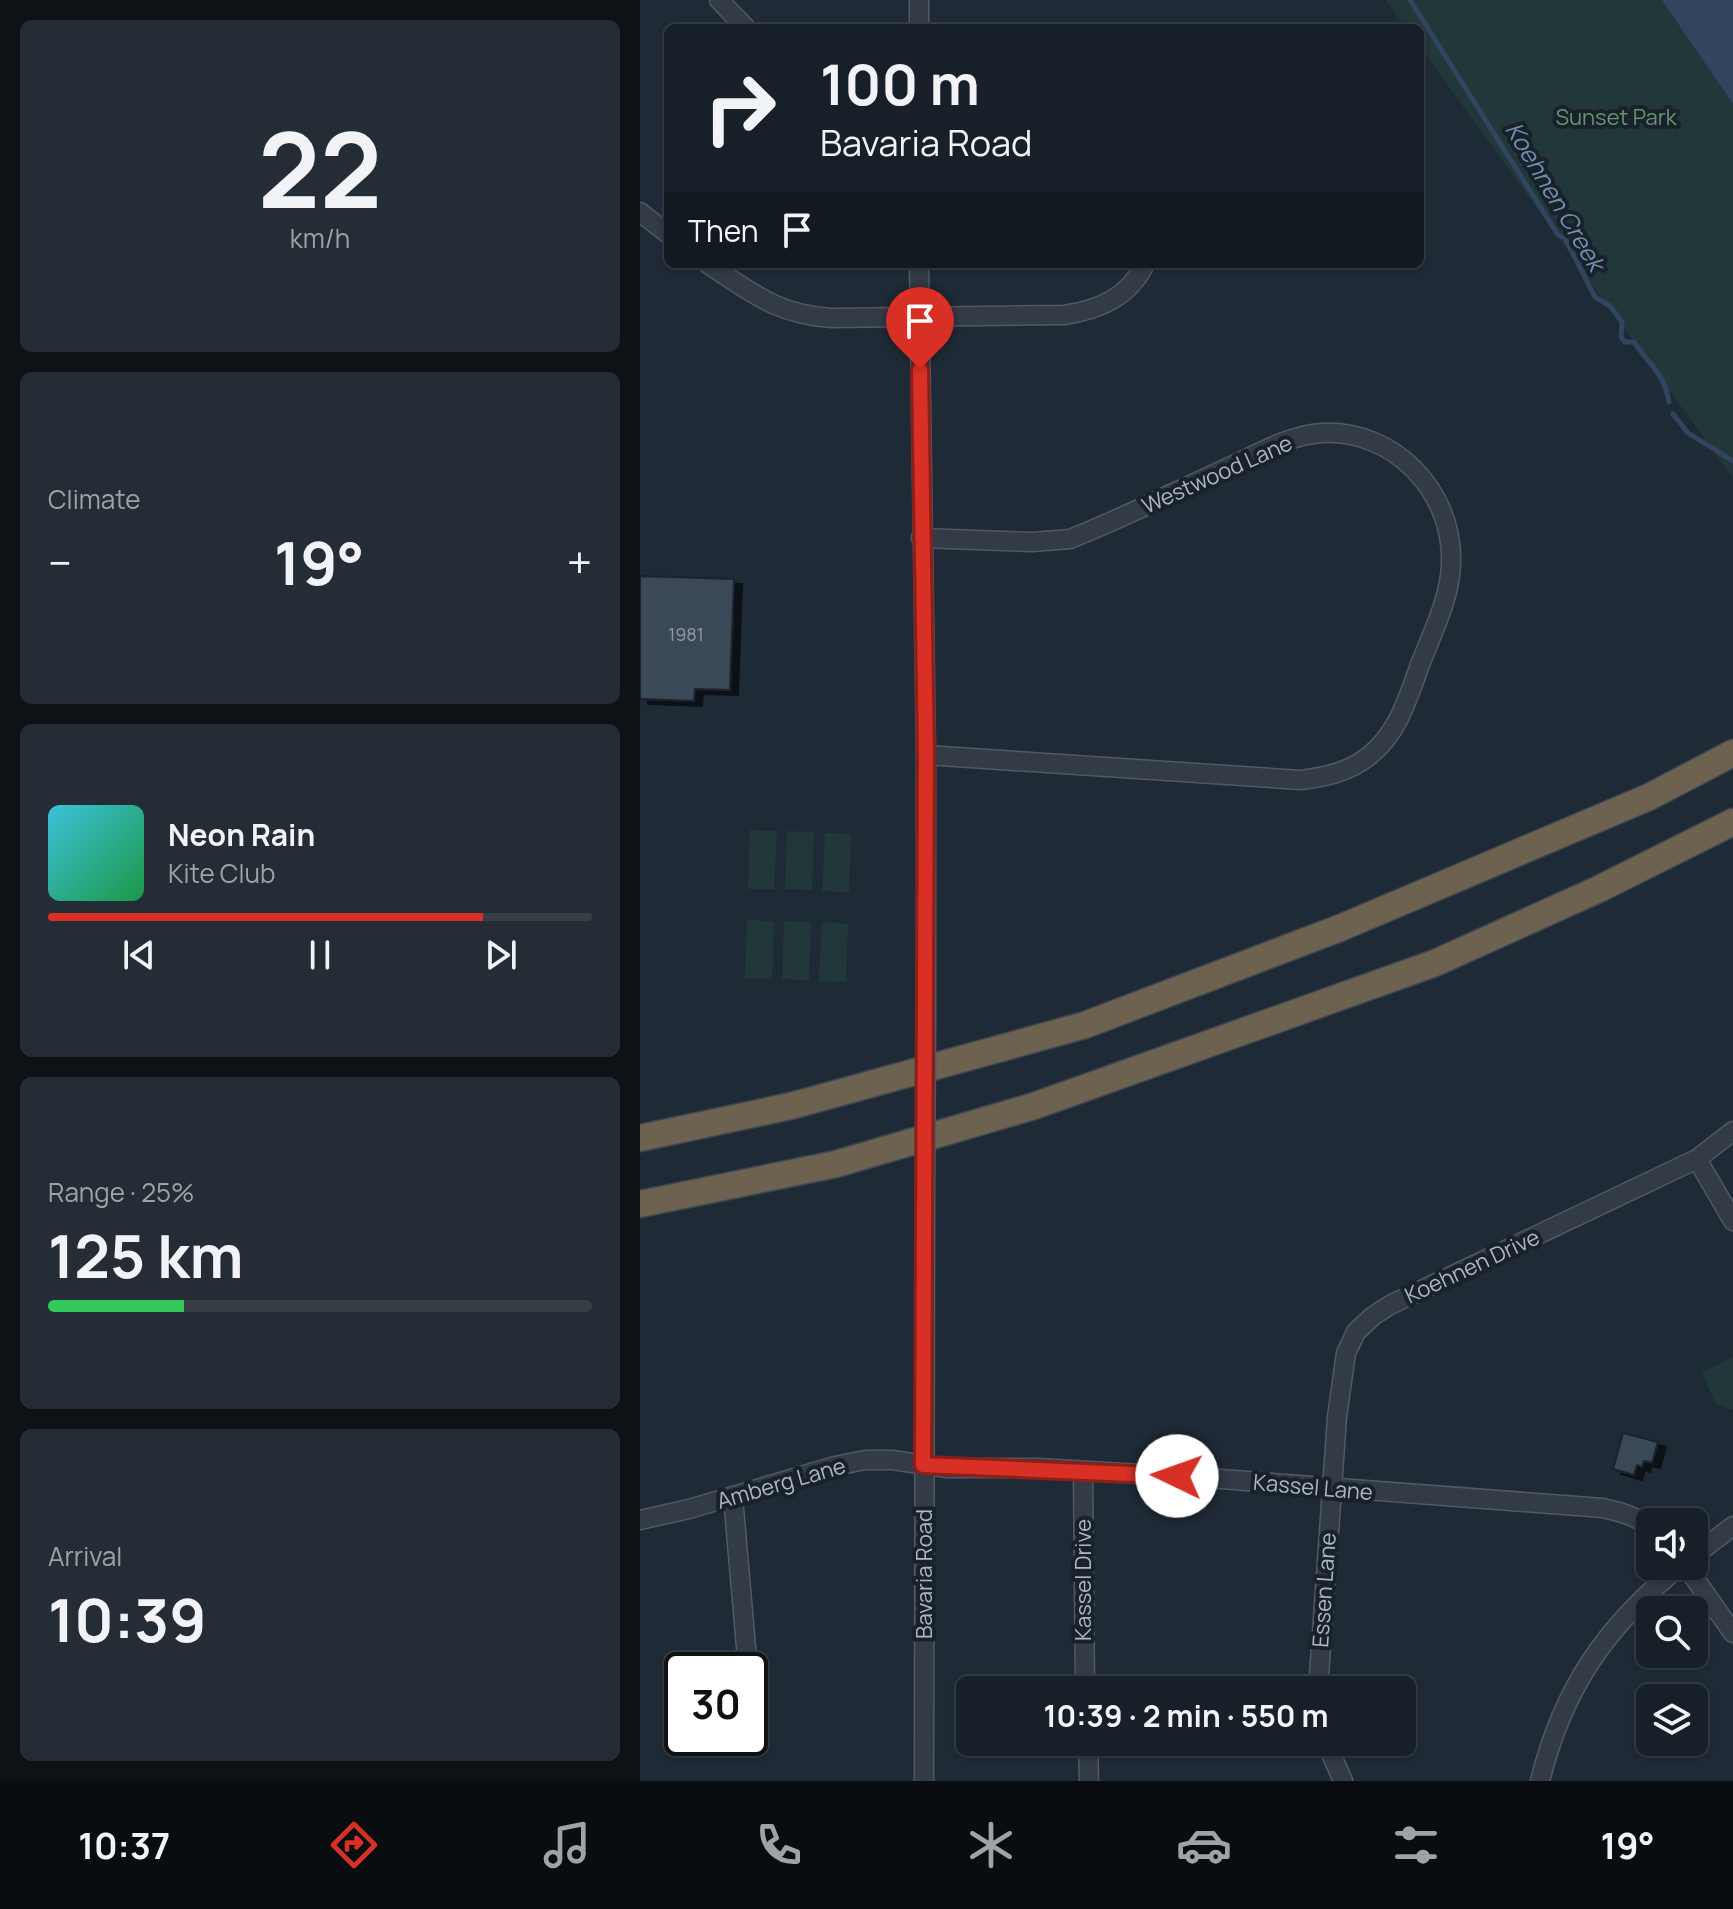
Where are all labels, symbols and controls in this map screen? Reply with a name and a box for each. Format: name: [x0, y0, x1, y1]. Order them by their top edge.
text: 100 m: [820, 45, 980, 122]
icon: right: [688, 56, 792, 160]
text: 22: [258, 97, 382, 239]
park label: Sunset Park: [1555, 102, 1678, 132]
water label: Koehnen Creek: [1499, 115, 1615, 279]
text: Bavaria Road: [820, 118, 1032, 167]
icon: arrive: [775, 208, 819, 252]
text: Then: [688, 210, 759, 251]
text: km/h: [290, 220, 350, 256]
pin: [886, 287, 954, 369]
icon: arrive: [898, 299, 942, 343]
street label: Westwood Lane: [1137, 427, 1297, 521]
text: Climate: [48, 481, 140, 517]
text: 19°: [274, 521, 364, 603]
text: −: [48, 532, 72, 592]
text: +: [567, 532, 592, 592]
house number: 1981: [668, 622, 704, 646]
text: Neon Rain: [168, 814, 315, 855]
text: Kite Club: [168, 855, 275, 891]
icon: previous: [117, 933, 161, 977]
icon: pause: [298, 933, 342, 977]
icon: next: [479, 933, 523, 977]
text: Range · 25%: [48, 1174, 194, 1210]
text: 125 km: [48, 1214, 243, 1296]
street label: Koehnen Drive: [1400, 1222, 1544, 1310]
position arrow: [1135, 1434, 1219, 1518]
street label: Amberg Lane: [713, 1450, 849, 1516]
street label: Kassel Lane: [1252, 1467, 1374, 1507]
map controls: [1636, 1508, 1708, 1756]
button: sound: [1636, 1508, 1708, 1580]
street label: Bavaria Road: [909, 1509, 939, 1639]
street label: Kassel Drive: [1068, 1519, 1098, 1641]
street label: Essen Lane: [1305, 1531, 1343, 1648]
text: Arrival: [48, 1538, 122, 1574]
text: 10:39: [48, 1578, 207, 1660]
button: search: [1636, 1596, 1708, 1668]
speed limit sign: 30: [664, 1652, 768, 1756]
button: layers: [1636, 1684, 1708, 1756]
text: 10:39 · 2 min · 550 m: [1043, 1695, 1329, 1736]
icon: directions: [326, 1817, 382, 1873]
icon: music: [539, 1817, 595, 1873]
icon: phone: [751, 1817, 807, 1873]
icon: climate: [963, 1817, 1019, 1873]
icon: car: [1176, 1817, 1232, 1873]
icon: filters: [1388, 1817, 1444, 1873]
text: 10:37: [78, 1821, 170, 1870]
text: 19°: [1600, 1821, 1655, 1870]

